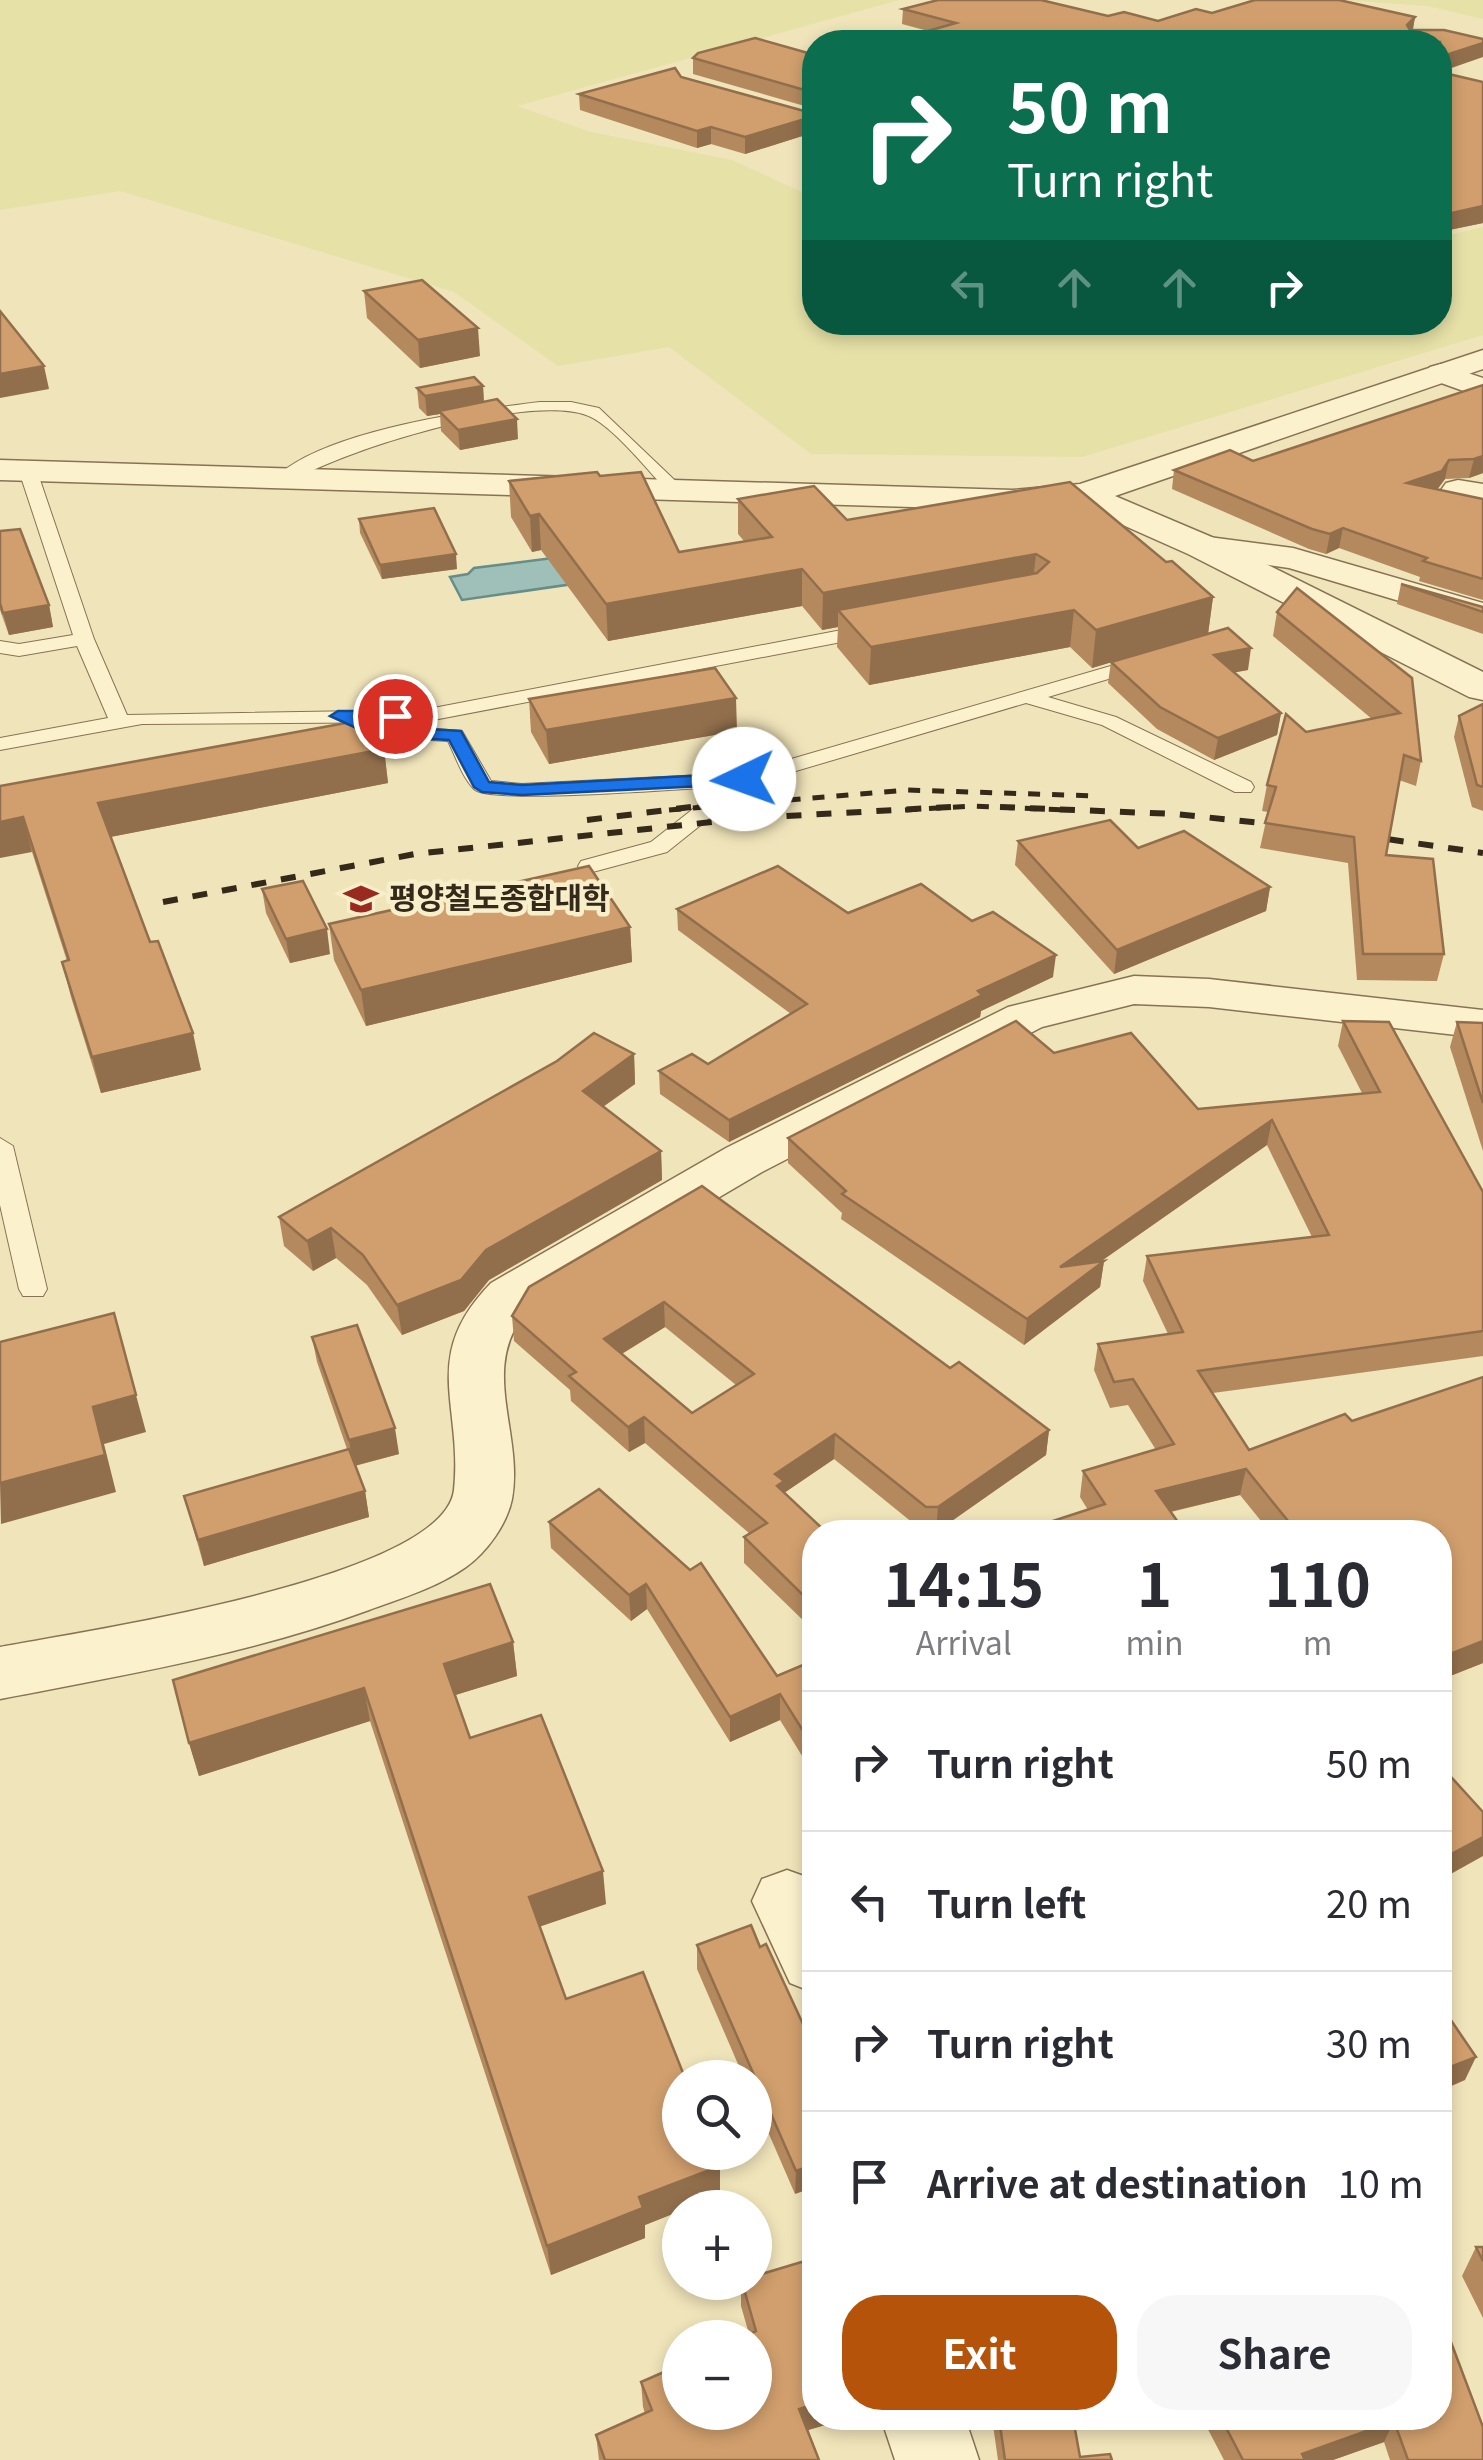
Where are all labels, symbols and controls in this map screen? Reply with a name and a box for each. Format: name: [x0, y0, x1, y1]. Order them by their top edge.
text: 50 m: [1007, 52, 1173, 153]
icon: right: [842, 70, 972, 200]
text: Turn right: [1007, 145, 1213, 210]
icon: left: [942, 260, 997, 315]
icon: ahead: [1047, 260, 1102, 315]
icon: ahead: [1152, 260, 1207, 315]
icon: right: [1257, 260, 1312, 315]
pin: [353, 674, 438, 759]
icon: arrive: [368, 689, 423, 744]
position arrow: [692, 727, 796, 831]
place label: 평양철도종합대학: [389, 874, 610, 918]
school or university icon: 평양철도종합대학: [342, 880, 380, 918]
text: 14:15: [883, 1537, 1044, 1624]
text: 1: [1137, 1537, 1172, 1624]
text: 110: [1265, 1537, 1371, 1624]
text: Arrival: [916, 1618, 1012, 1664]
text: min: [1125, 1618, 1183, 1664]
text: m: [1303, 1618, 1333, 1664]
icon: right: [842, 1734, 897, 1789]
text: Turn right: [927, 1734, 1114, 1789]
text: 50 m: [1326, 1734, 1412, 1789]
icon: left: [842, 1874, 897, 1929]
text: Turn left: [927, 1874, 1086, 1929]
text: 20 m: [1326, 1874, 1412, 1929]
icon: right: [842, 2014, 897, 2069]
text: Turn right: [927, 2014, 1114, 2069]
text: 30 m: [1326, 2014, 1412, 2069]
map controls: [662, 2060, 772, 2430]
button: search: [662, 2060, 772, 2170]
icon: arrive: [842, 2154, 897, 2209]
text: Arrive at destination: [927, 2154, 1308, 2209]
text: 10 m: [1338, 2154, 1424, 2209]
button: +: [662, 2190, 772, 2300]
button: Exit: [842, 2295, 1117, 2410]
button: Share: [1137, 2295, 1412, 2410]
button: −: [662, 2320, 772, 2430]

